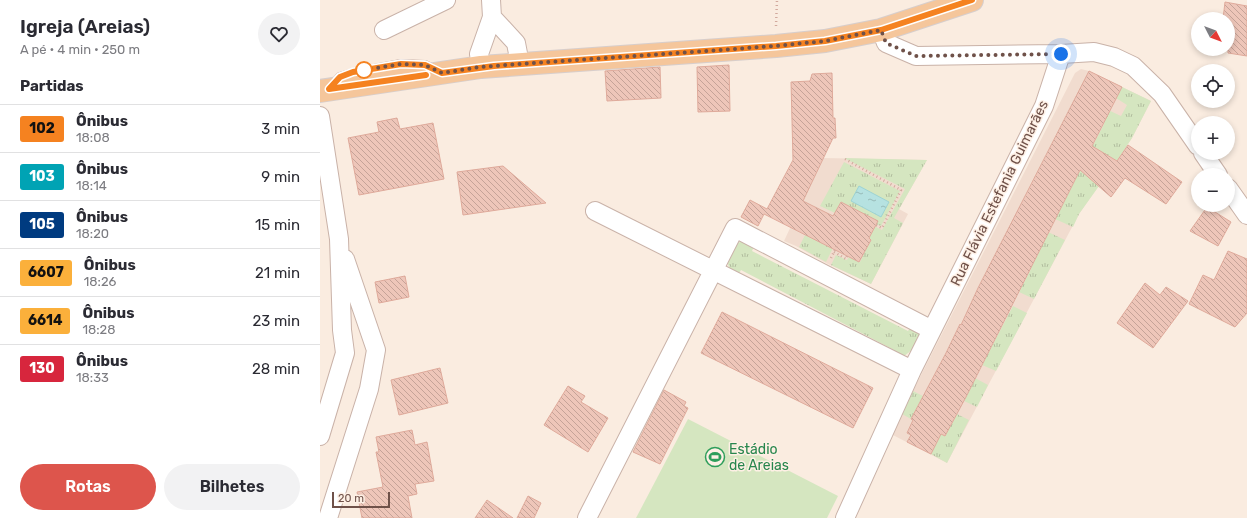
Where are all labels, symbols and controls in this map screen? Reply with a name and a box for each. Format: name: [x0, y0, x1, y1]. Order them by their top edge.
north arrow: [1191, 12, 1235, 56]
map controls: [1191, 12, 1235, 212]
button: heart: [258, 13, 300, 55]
text: Igreja (Areias): [20, 15, 150, 38]
text: A pé · 4 min · 250 m: [20, 42, 140, 57]
your location: [1051, 44, 1071, 64]
unlabelled marker: [355, 61, 373, 79]
button: locate: [1191, 64, 1235, 108]
text: Partidas: [20, 77, 84, 95]
street label: Rua Flávia Estefania Guimarães: [947, 98, 1052, 289]
text: Ônibus: [76, 112, 128, 130]
button: +: [1191, 116, 1235, 160]
text: 102: [29, 120, 55, 137]
text: 3 min: [261, 120, 300, 138]
text: 18:08: [76, 130, 110, 145]
text: Ônibus: [76, 160, 128, 178]
text: 103: [29, 168, 55, 185]
text: 9 min: [261, 168, 300, 186]
button: −: [1191, 168, 1235, 212]
text: 18:14: [76, 178, 107, 193]
text: Ônibus: [76, 208, 128, 226]
text: 105: [29, 216, 55, 233]
text: 15 min: [255, 216, 300, 234]
text: 18:20: [76, 226, 109, 241]
text: Ônibus: [84, 256, 136, 274]
text: 6607: [28, 264, 64, 281]
text: 21 min: [255, 264, 300, 282]
text: 18:26: [84, 274, 116, 289]
text: Ônibus: [82, 304, 134, 322]
text: 6614: [28, 312, 62, 329]
text: 23 min: [252, 312, 300, 330]
text: 18:28: [82, 322, 116, 337]
text: Ônibus: [76, 352, 128, 370]
text: 130: [29, 360, 55, 377]
text: 28 min: [252, 360, 300, 378]
text: 18:33: [76, 370, 109, 385]
place label: Estádio de Areias: [729, 441, 789, 474]
sports icon: Estádio de Areias: [704, 446, 726, 468]
button: Rotas: [20, 464, 156, 510]
button: Bilhetes: [164, 464, 300, 510]
scale bar: [332, 490, 390, 509]
text: 20 m: [338, 492, 364, 505]

